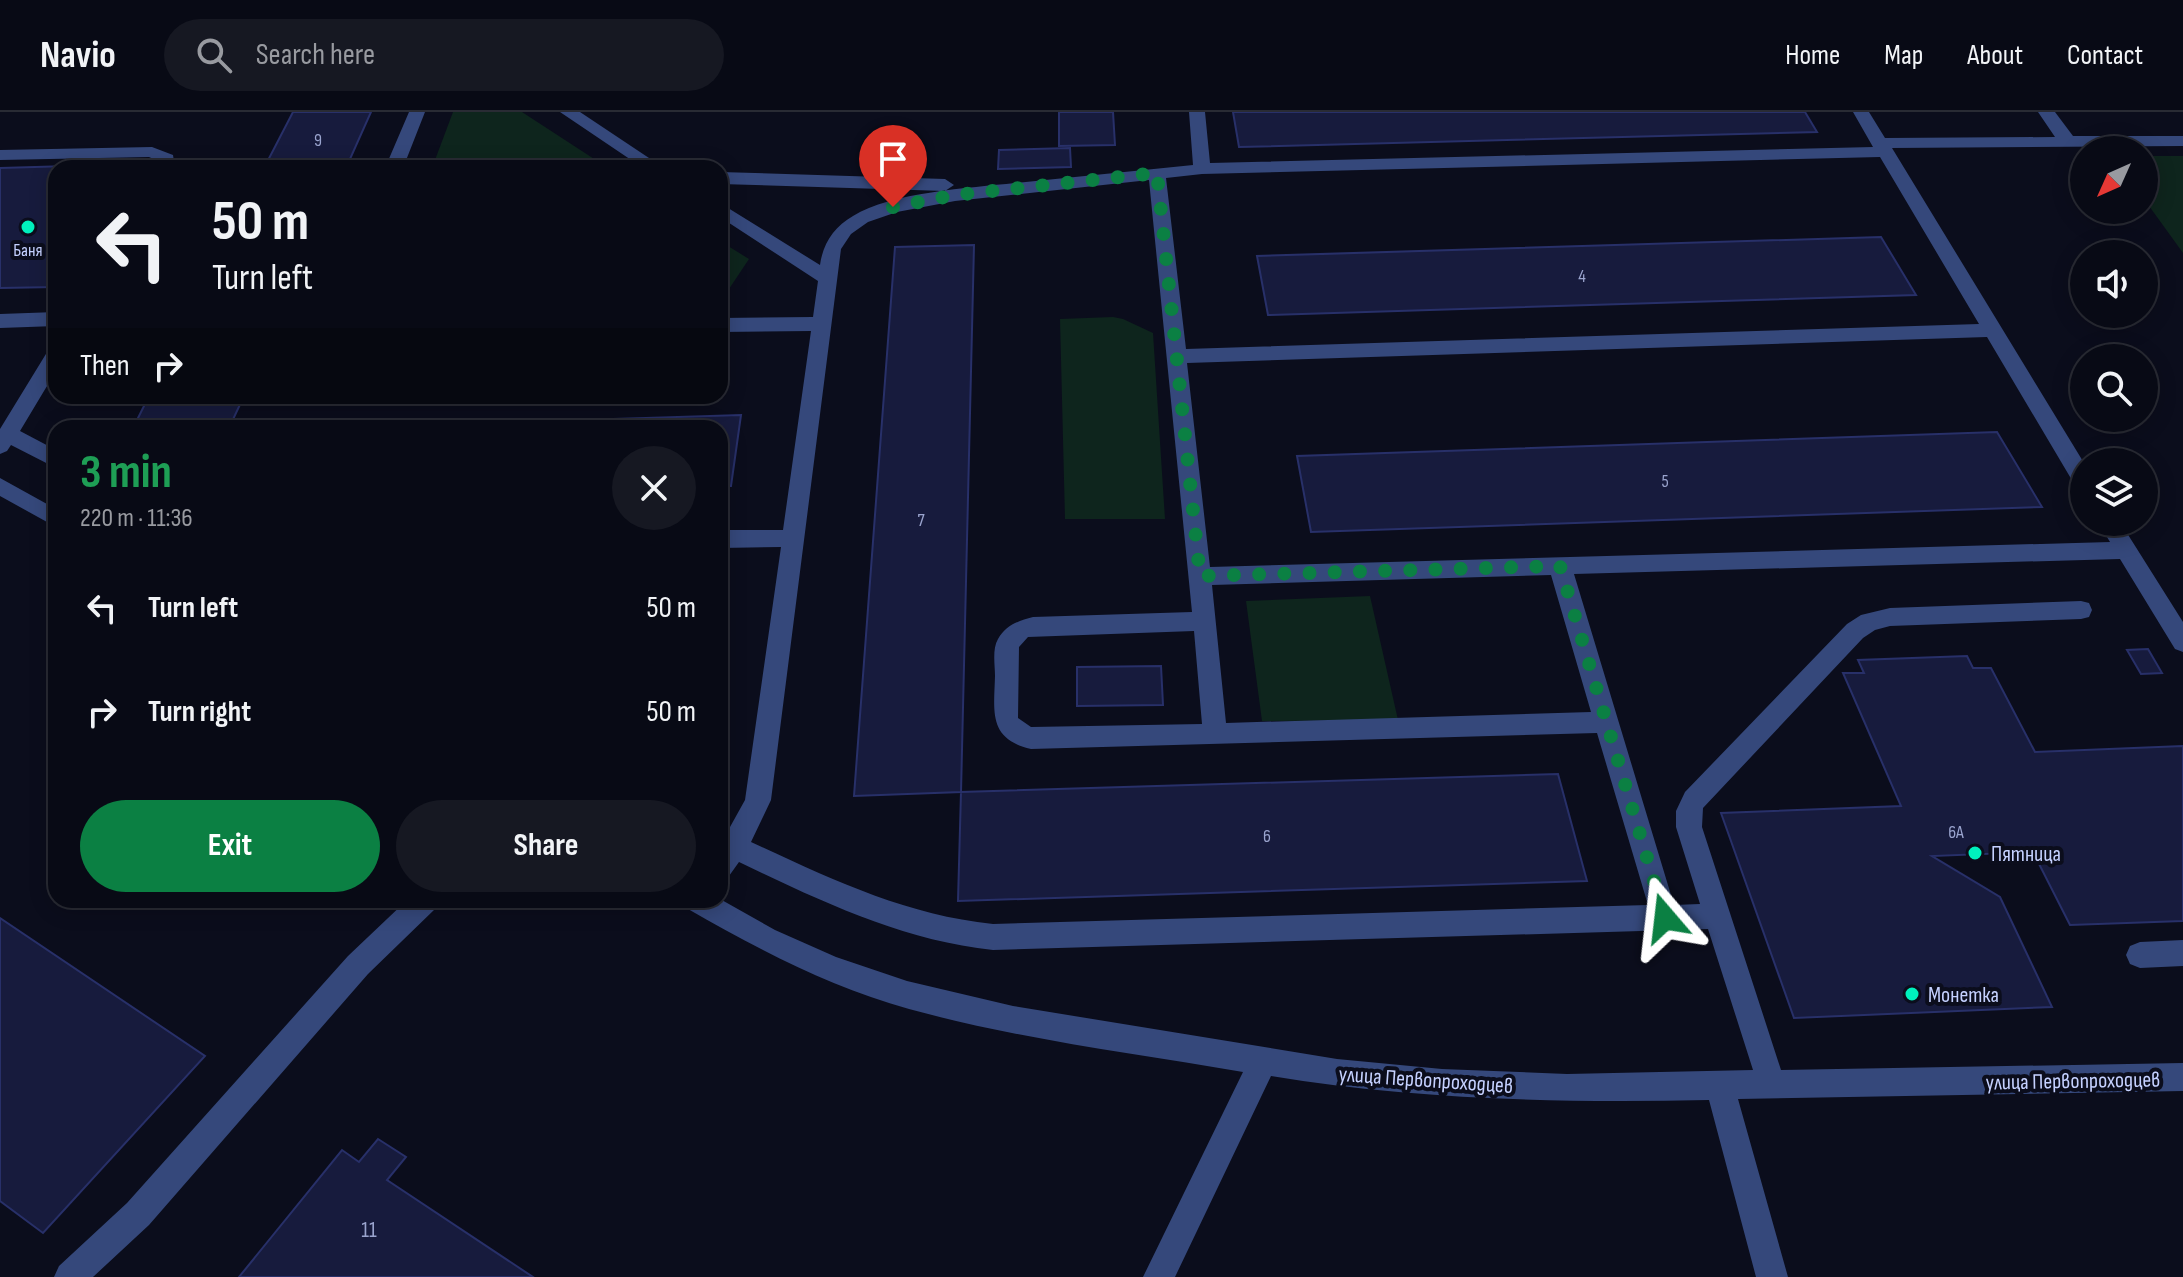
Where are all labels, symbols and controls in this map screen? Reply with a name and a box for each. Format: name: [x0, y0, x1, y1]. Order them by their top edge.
search box: [164, 19, 724, 91]
text: Navio: [40, 33, 116, 78]
icon: search: [192, 33, 236, 77]
text: Search here: [256, 37, 375, 73]
text: Home: [1785, 39, 1840, 72]
text: Map: [1884, 39, 1923, 72]
text: About: [1967, 39, 2023, 72]
text: Contact: [2067, 39, 2143, 72]
pin: [859, 125, 927, 207]
house number: 9: [314, 130, 322, 151]
north arrow: [2070, 136, 2158, 224]
map controls: [2070, 136, 2158, 536]
icon: arrive: [871, 137, 915, 181]
text: 50 m: [212, 189, 309, 256]
icon: left: [80, 192, 184, 296]
marker: Баня: [19, 218, 37, 236]
place label: Баня: [13, 240, 43, 261]
button: sound: [2070, 240, 2158, 328]
text: Turn left: [212, 257, 313, 300]
house number: 4: [1578, 266, 1586, 287]
icon: right: [146, 344, 190, 388]
button: search: [2070, 344, 2158, 432]
text: Then: [80, 348, 130, 384]
text: 3 min: [80, 444, 172, 501]
button: close: [612, 446, 696, 530]
button: layers: [2070, 448, 2158, 536]
house number: 5: [1661, 471, 1669, 492]
text: 220 m · 11:36: [80, 503, 193, 534]
house number: 7: [917, 510, 925, 531]
icon: left: [80, 586, 124, 630]
text: Turn left: [148, 590, 238, 626]
text: 50 m: [647, 590, 696, 626]
icon: right: [80, 690, 124, 734]
text: Turn right: [148, 694, 251, 730]
text: 50 m: [647, 694, 696, 730]
button: Exit: [80, 800, 380, 892]
button: Share: [396, 800, 696, 892]
house number: 6А: [1948, 822, 1964, 843]
house number: 6: [1263, 826, 1271, 847]
place label: Пятница: [1991, 841, 2061, 868]
marker: Пятница: [1966, 844, 1984, 862]
position arrow: [1623, 876, 1707, 960]
place label: Монетка: [1928, 982, 1999, 1009]
marker: Монетка: [1903, 985, 1921, 1003]
street label: улица Первопроходцев: [1338, 1061, 1514, 1100]
street label: улица Первопроходцев: [1985, 1066, 2161, 1097]
house number: 11: [361, 1217, 377, 1244]

